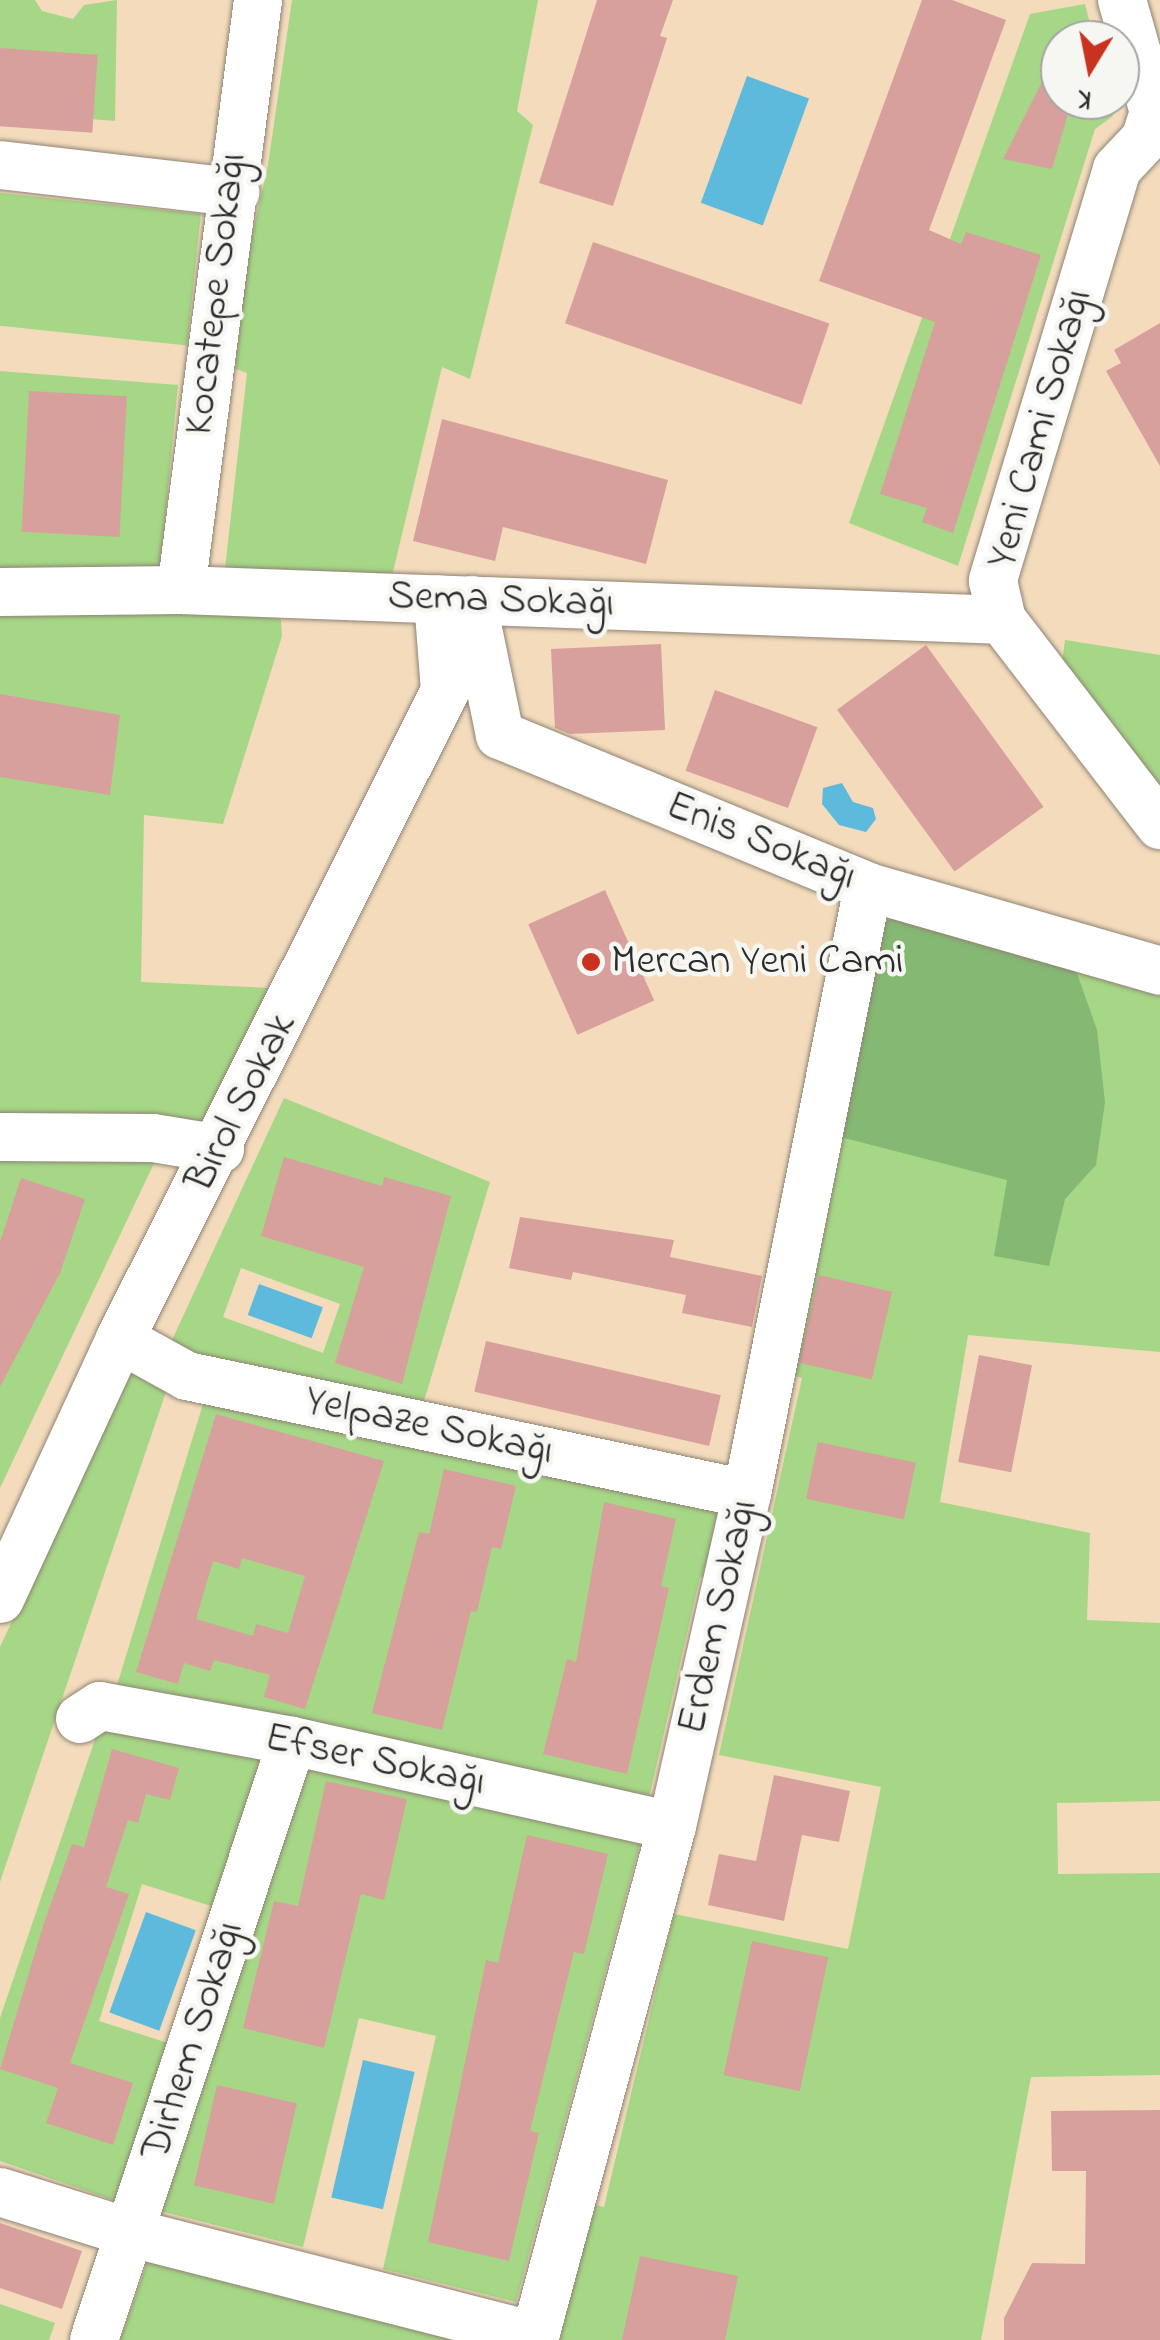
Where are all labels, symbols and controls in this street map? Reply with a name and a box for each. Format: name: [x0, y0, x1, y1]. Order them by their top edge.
north arrow: [1040, 20, 1140, 120]
text: K: [1075, 77, 1095, 119]
street label: Kocatepe Sokağı: [175, 150, 259, 438]
street label: Yeni Cami Sokağı: [977, 283, 1105, 575]
street label: Sema Sokağı: [387, 572, 615, 630]
street label: Enis Sokağı: [659, 781, 863, 903]
place label: Mercan Yeni Cami: [611, 937, 904, 987]
marker: Mercan Yeni Cami: [580, 951, 602, 973]
street label: Birol Sokak: [176, 1005, 308, 1201]
street label: Yelpaze Sokağı: [300, 1376, 558, 1478]
street label: Erdem Sokağı: [668, 1495, 770, 1739]
street label: Efser Sokağı: [260, 1713, 490, 1809]
street label: Dirhem Sokağı: [132, 1915, 256, 2167]

